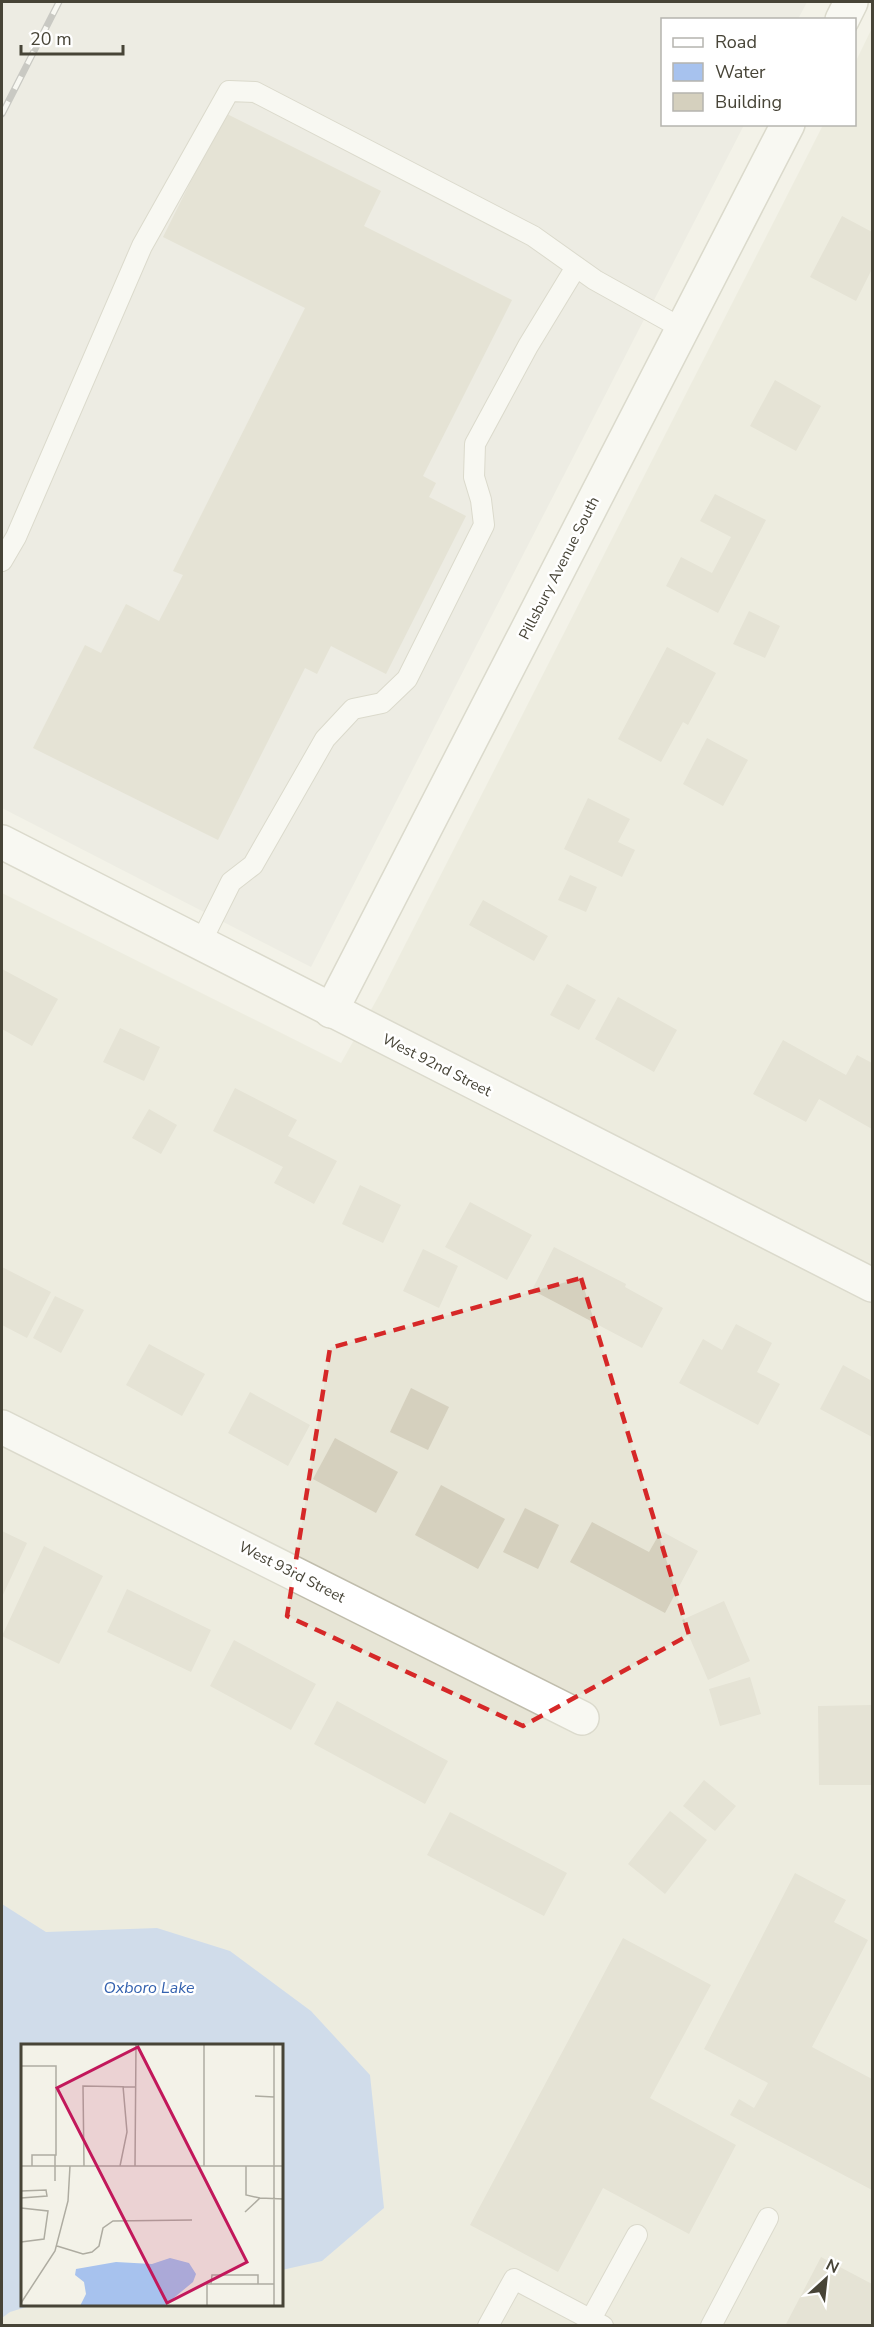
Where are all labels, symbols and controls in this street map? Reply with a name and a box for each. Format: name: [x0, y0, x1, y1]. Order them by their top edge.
scale bar: [21, 18, 123, 56]
legend: [661, 18, 856, 126]
text: 20 m: [30, 27, 72, 51]
text: Road: [715, 30, 757, 54]
text: Water: [715, 60, 766, 84]
text: Building: [715, 90, 782, 114]
street label: Pillsbury Avenue South: [514, 493, 604, 643]
street label: West 92nd Street: [379, 1029, 496, 1101]
street label: West 93rd Street: [235, 1537, 349, 1608]
water label: Oxboro Lake: [103, 1977, 195, 1999]
inset map: [21, 2044, 284, 2306]
north arrow: [796, 2249, 856, 2309]
text: N: [822, 2254, 843, 2279]

